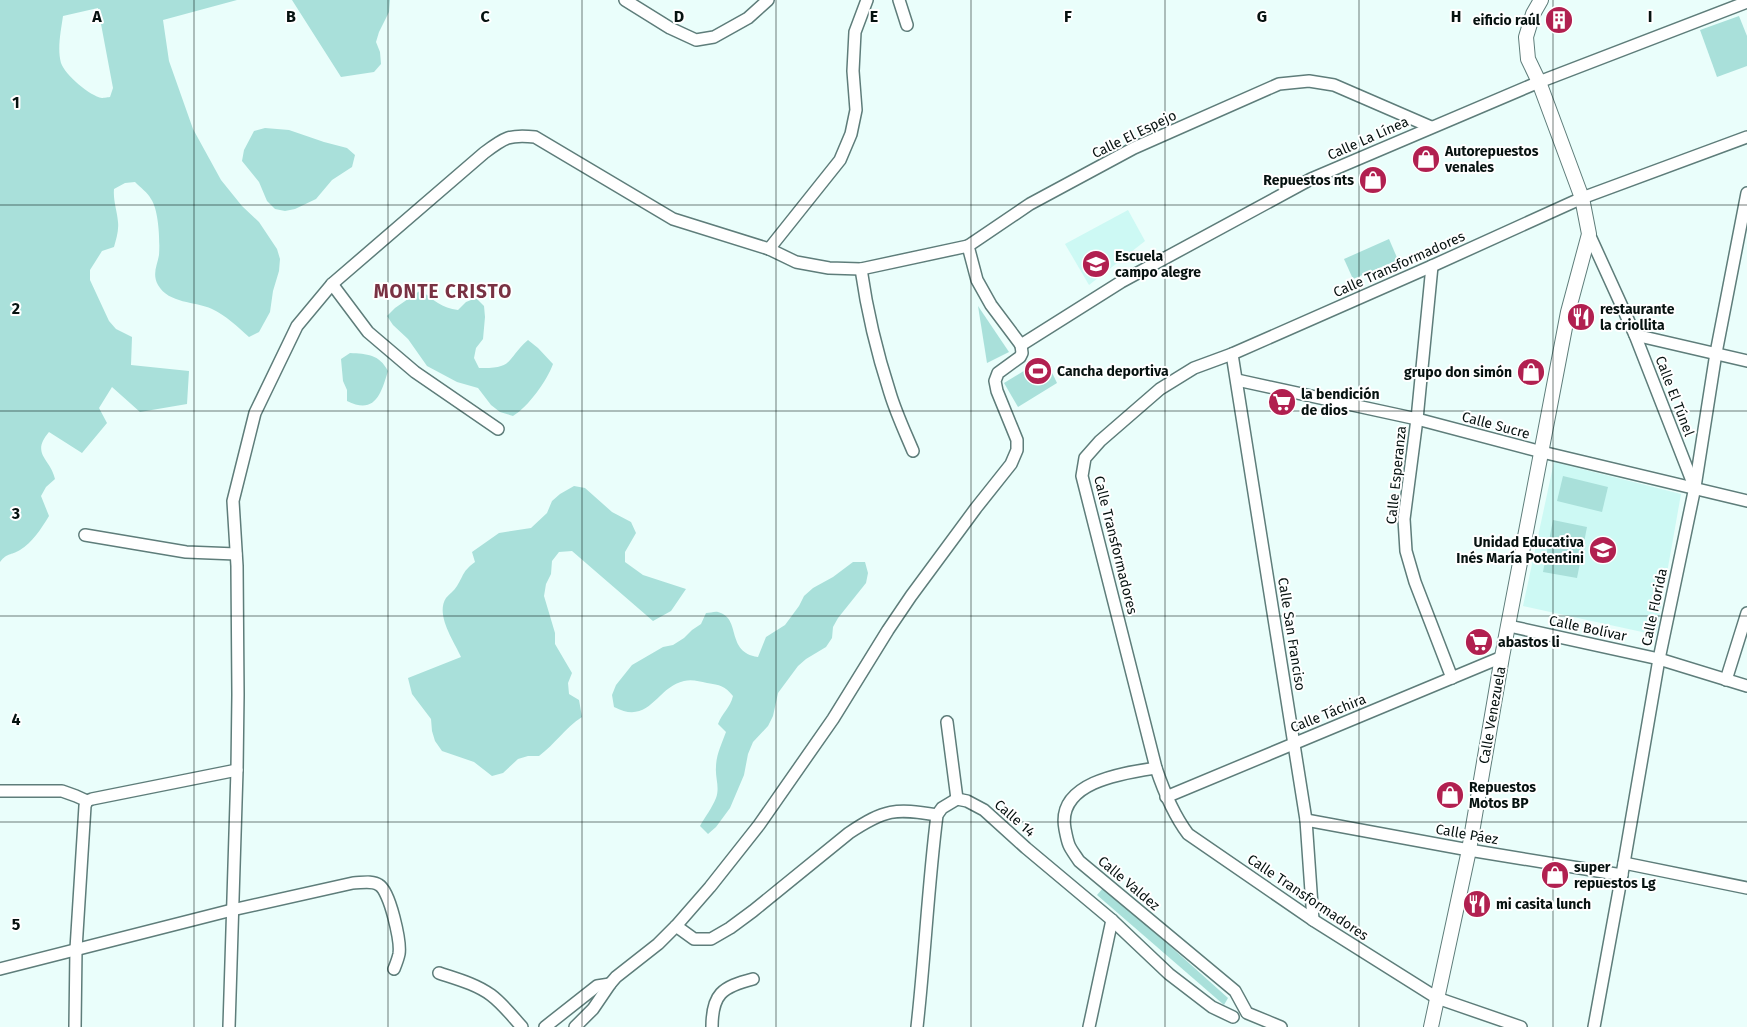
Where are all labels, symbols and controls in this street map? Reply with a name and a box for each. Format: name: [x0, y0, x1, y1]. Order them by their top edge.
building icon: eificio raúl: [1544, 5, 1574, 35]
text: A: [91, 7, 102, 26]
text: B: [286, 7, 296, 26]
text: C: [480, 7, 490, 26]
text: D: [674, 7, 684, 26]
text: E: [870, 7, 878, 26]
text: F: [1064, 7, 1072, 26]
text: G: [1257, 7, 1267, 26]
text: H: [1451, 7, 1461, 26]
text: I: [1648, 7, 1652, 26]
place label: eificio raúl: [1473, 12, 1541, 29]
text: 1: [12, 93, 20, 112]
street label: Calle El Espejo: [1089, 107, 1179, 162]
street label: Calle La Línea: [1325, 113, 1411, 164]
place label: Autorepuestos venales: [1444, 143, 1539, 176]
shop icon: Autorepuestos venales: [1411, 144, 1441, 174]
shop icon: Repuestos nts: [1358, 165, 1388, 195]
place label: Repuestos nts: [1263, 172, 1354, 189]
street label: Calle Transformadores: [1331, 228, 1468, 301]
place label: Escuela campo alegre: [1115, 248, 1201, 281]
school or university icon: Escuela campo alegre: [1081, 249, 1111, 279]
district label: MONTE CRISTO: [374, 280, 512, 303]
text: 2: [12, 299, 20, 318]
place label: restaurante la criollita: [1600, 301, 1675, 334]
restaurant icon: restaurante la criollita: [1566, 302, 1596, 332]
street label: Calle El Túnel: [1651, 354, 1698, 439]
sports icon: Cancha deportiva: [1023, 356, 1053, 386]
shop icon: grupo don simón: [1516, 357, 1546, 387]
place label: Cancha deportiva: [1057, 363, 1169, 380]
place label: grupo don simón: [1404, 364, 1512, 381]
place label: la bendición de dios: [1301, 386, 1380, 419]
supermarket icon: la bendición de dios: [1267, 387, 1297, 417]
street label: Calle Sucre: [1460, 408, 1532, 443]
street label: Calle Esperanza: [1383, 425, 1410, 525]
street label: Calle Transformadores: [1090, 474, 1141, 617]
text: 3: [11, 504, 20, 523]
place label: Unidad Educativa Inés María Potentini: [1456, 534, 1584, 567]
school or university icon: Unidad Educativa Inés María Potentini: [1588, 535, 1618, 565]
street label: Calle Florida: [1638, 567, 1671, 647]
street label: Calle San Franciso: [1274, 576, 1309, 692]
street label: Calle Bolívar: [1547, 612, 1629, 645]
supermarket icon: abastos li: [1464, 627, 1494, 657]
place label: abastos li: [1498, 634, 1560, 651]
street label: Calle Venezuela: [1476, 665, 1509, 765]
street label: Calle Táchira: [1288, 691, 1369, 736]
text: 4: [11, 710, 21, 729]
place label: Repuestos Motos BP: [1469, 779, 1536, 812]
shop icon: Repuestos Motos BP: [1435, 780, 1465, 810]
street label: Calle 14: [991, 796, 1039, 841]
street label: Calle Páez: [1434, 821, 1500, 848]
street label: Calle Transformadores: [1244, 851, 1372, 944]
street label: Calle Valdez: [1094, 853, 1163, 914]
place label: super repuestos Lg: [1574, 859, 1656, 892]
shop icon: super repuestos Lg: [1540, 860, 1570, 890]
restaurant icon: mi casita lunch: [1462, 889, 1492, 919]
place label: mi casita lunch: [1496, 896, 1591, 913]
text: 5: [12, 915, 21, 934]

